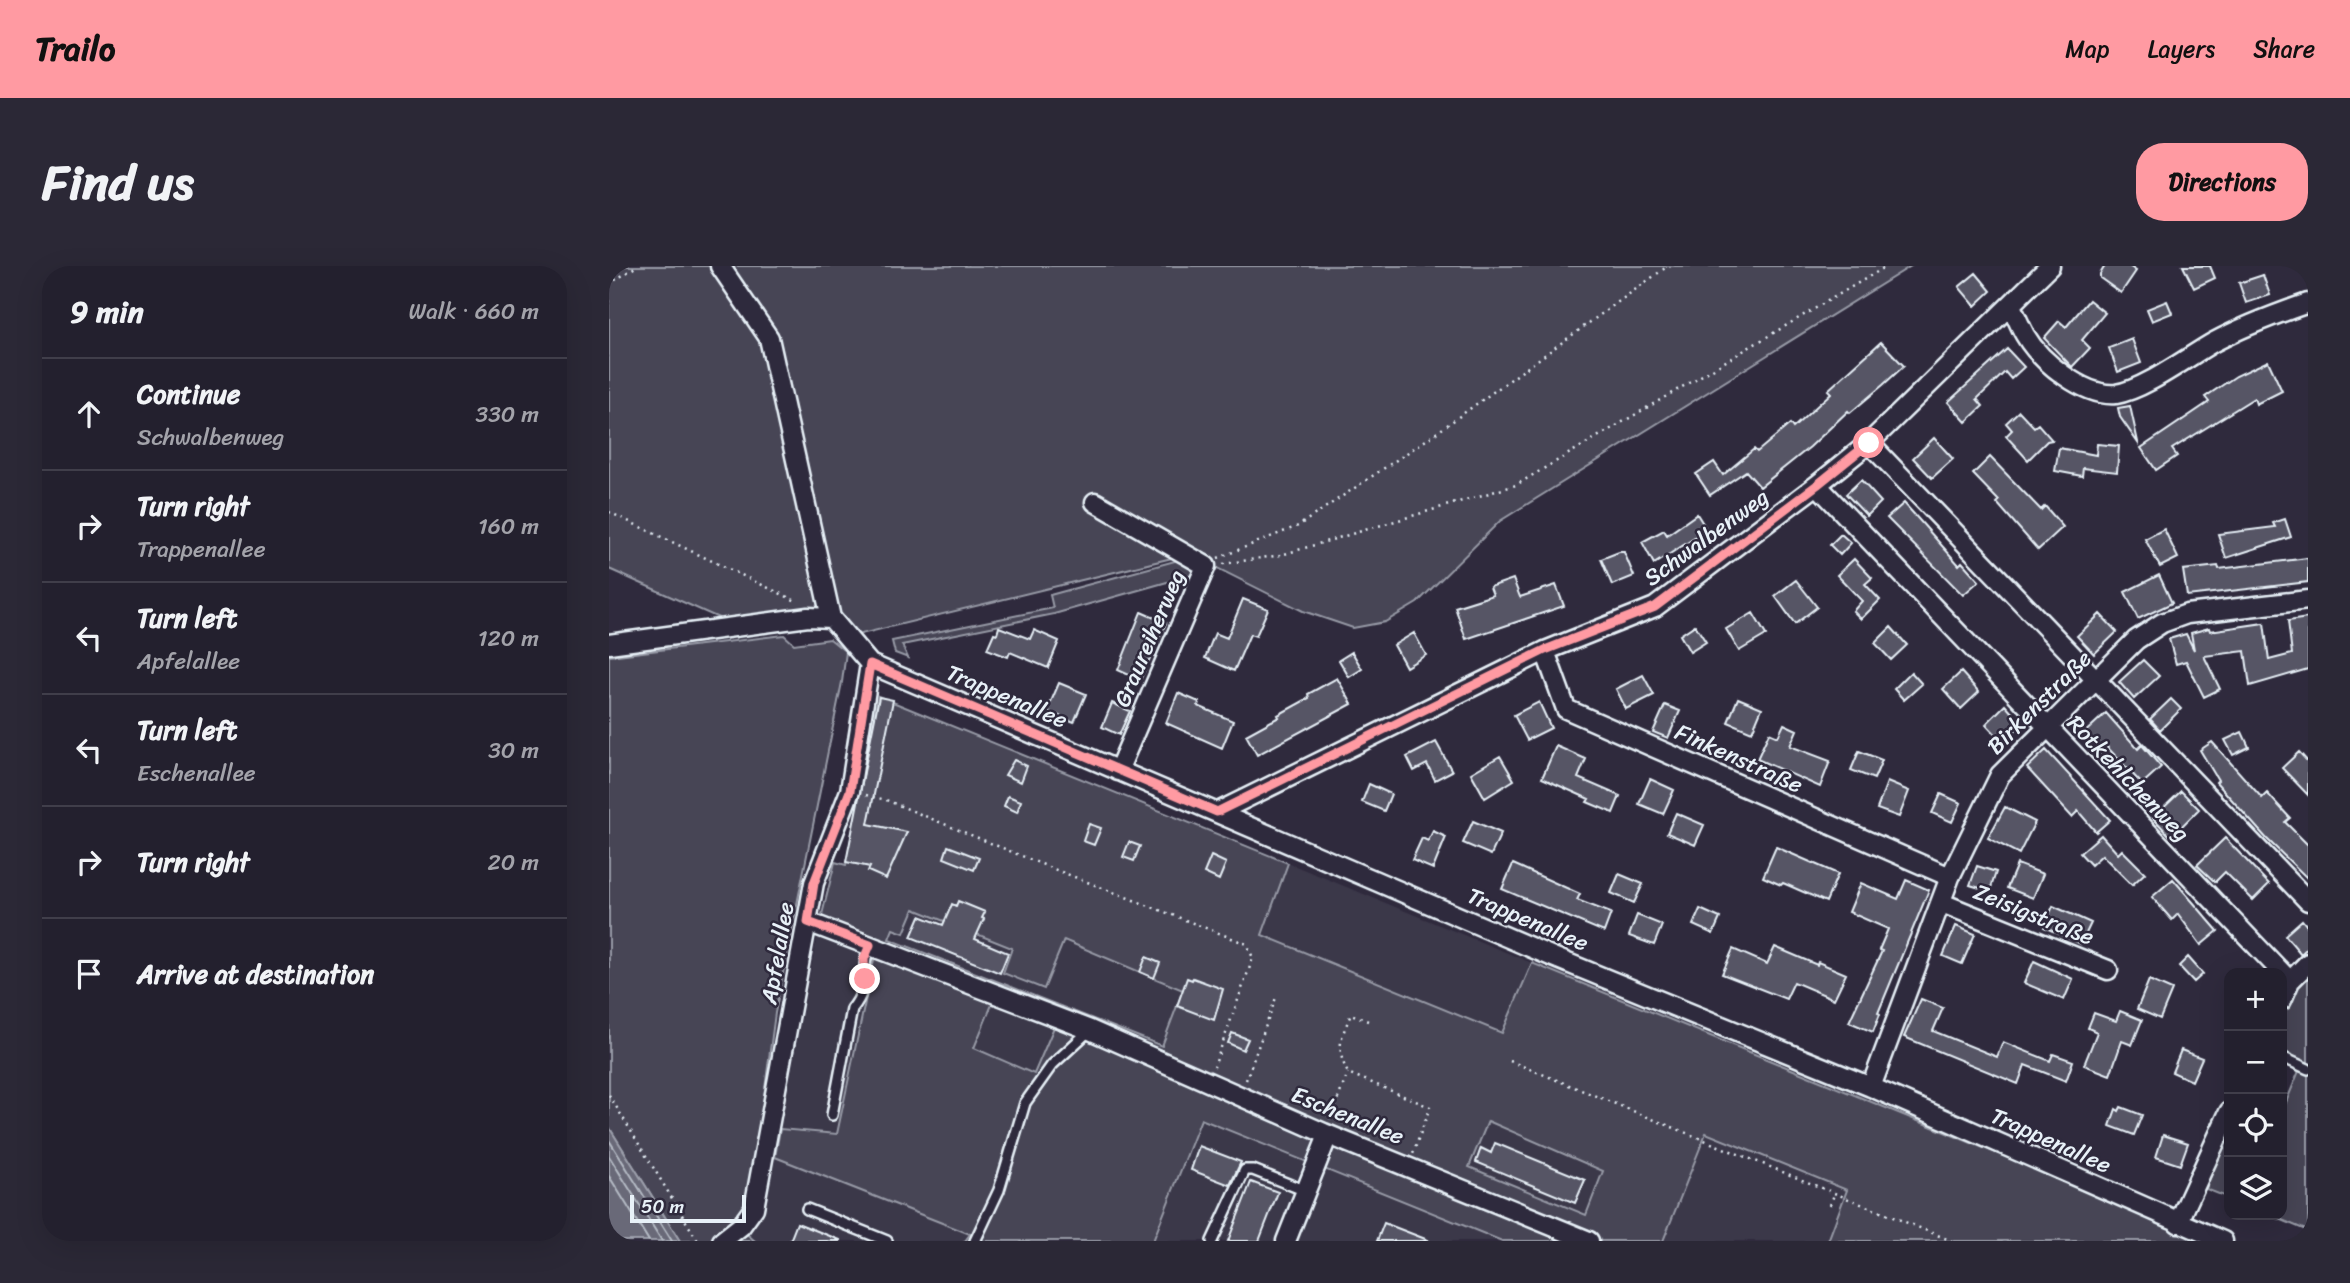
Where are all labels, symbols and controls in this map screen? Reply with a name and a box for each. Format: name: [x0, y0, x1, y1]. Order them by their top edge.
text: Trailo: [35, 20, 115, 78]
text: Map: [2065, 28, 2110, 70]
text: Layers: [2148, 28, 2215, 70]
text: Share: [2253, 28, 2315, 70]
text: Find us: [42, 139, 194, 226]
button: Directions: [2136, 143, 2308, 221]
text: 9 min: [70, 285, 144, 339]
text: Walk · 660 m: [409, 291, 539, 332]
text: Continue: [137, 371, 240, 417]
text: 330 m: [476, 394, 539, 435]
icon: ahead: [70, 395, 108, 433]
text: Schwalbenweg: [137, 417, 284, 458]
route start: [1853, 427, 1884, 458]
street label: Schwalbenweg: [1635, 477, 1778, 597]
text: Turn right: [137, 483, 250, 529]
text: 160 m: [478, 506, 539, 547]
icon: right: [70, 507, 108, 545]
text: Trappenallee: [137, 529, 266, 570]
street label: Graureiherweg: [1102, 563, 1197, 714]
text: Turn left: [137, 595, 237, 641]
text: 120 m: [478, 618, 539, 659]
icon: left: [70, 619, 108, 657]
street label: Birkenstraße: [1977, 640, 2102, 765]
text: Apfelallee: [137, 641, 240, 682]
street label: Trappenallee: [940, 652, 1074, 741]
street label: Rotkehlchenweg: [2057, 705, 2201, 852]
text: Turn left: [137, 707, 237, 753]
street label: Finkenstraße: [1668, 712, 1810, 805]
text: 30 m: [488, 730, 539, 771]
icon: left: [70, 731, 108, 769]
text: Eschenallee: [137, 753, 256, 794]
text: Turn right: [137, 839, 250, 885]
text: 20 m: [488, 842, 539, 883]
icon: right: [70, 843, 108, 881]
street label: Zeisigstraße: [1967, 872, 2101, 957]
street label: Trappenallee: [1461, 875, 1595, 964]
street label: Apfelallee: [748, 899, 807, 1008]
text: Arrive at destination: [137, 951, 374, 997]
icon: arrive: [70, 955, 108, 993]
route end: [849, 963, 880, 994]
map controls: [2224, 968, 2287, 1220]
button: +: [2224, 968, 2287, 1031]
button: −: [2224, 1031, 2287, 1094]
street label: Eschenallee: [1285, 1074, 1411, 1157]
button: locate: [2224, 1094, 2287, 1157]
street label: Trappenallee: [1984, 1096, 2118, 1185]
button: layers: [2224, 1157, 2287, 1220]
text: 50 m: [641, 1190, 684, 1223]
scale bar: [630, 1192, 745, 1224]

